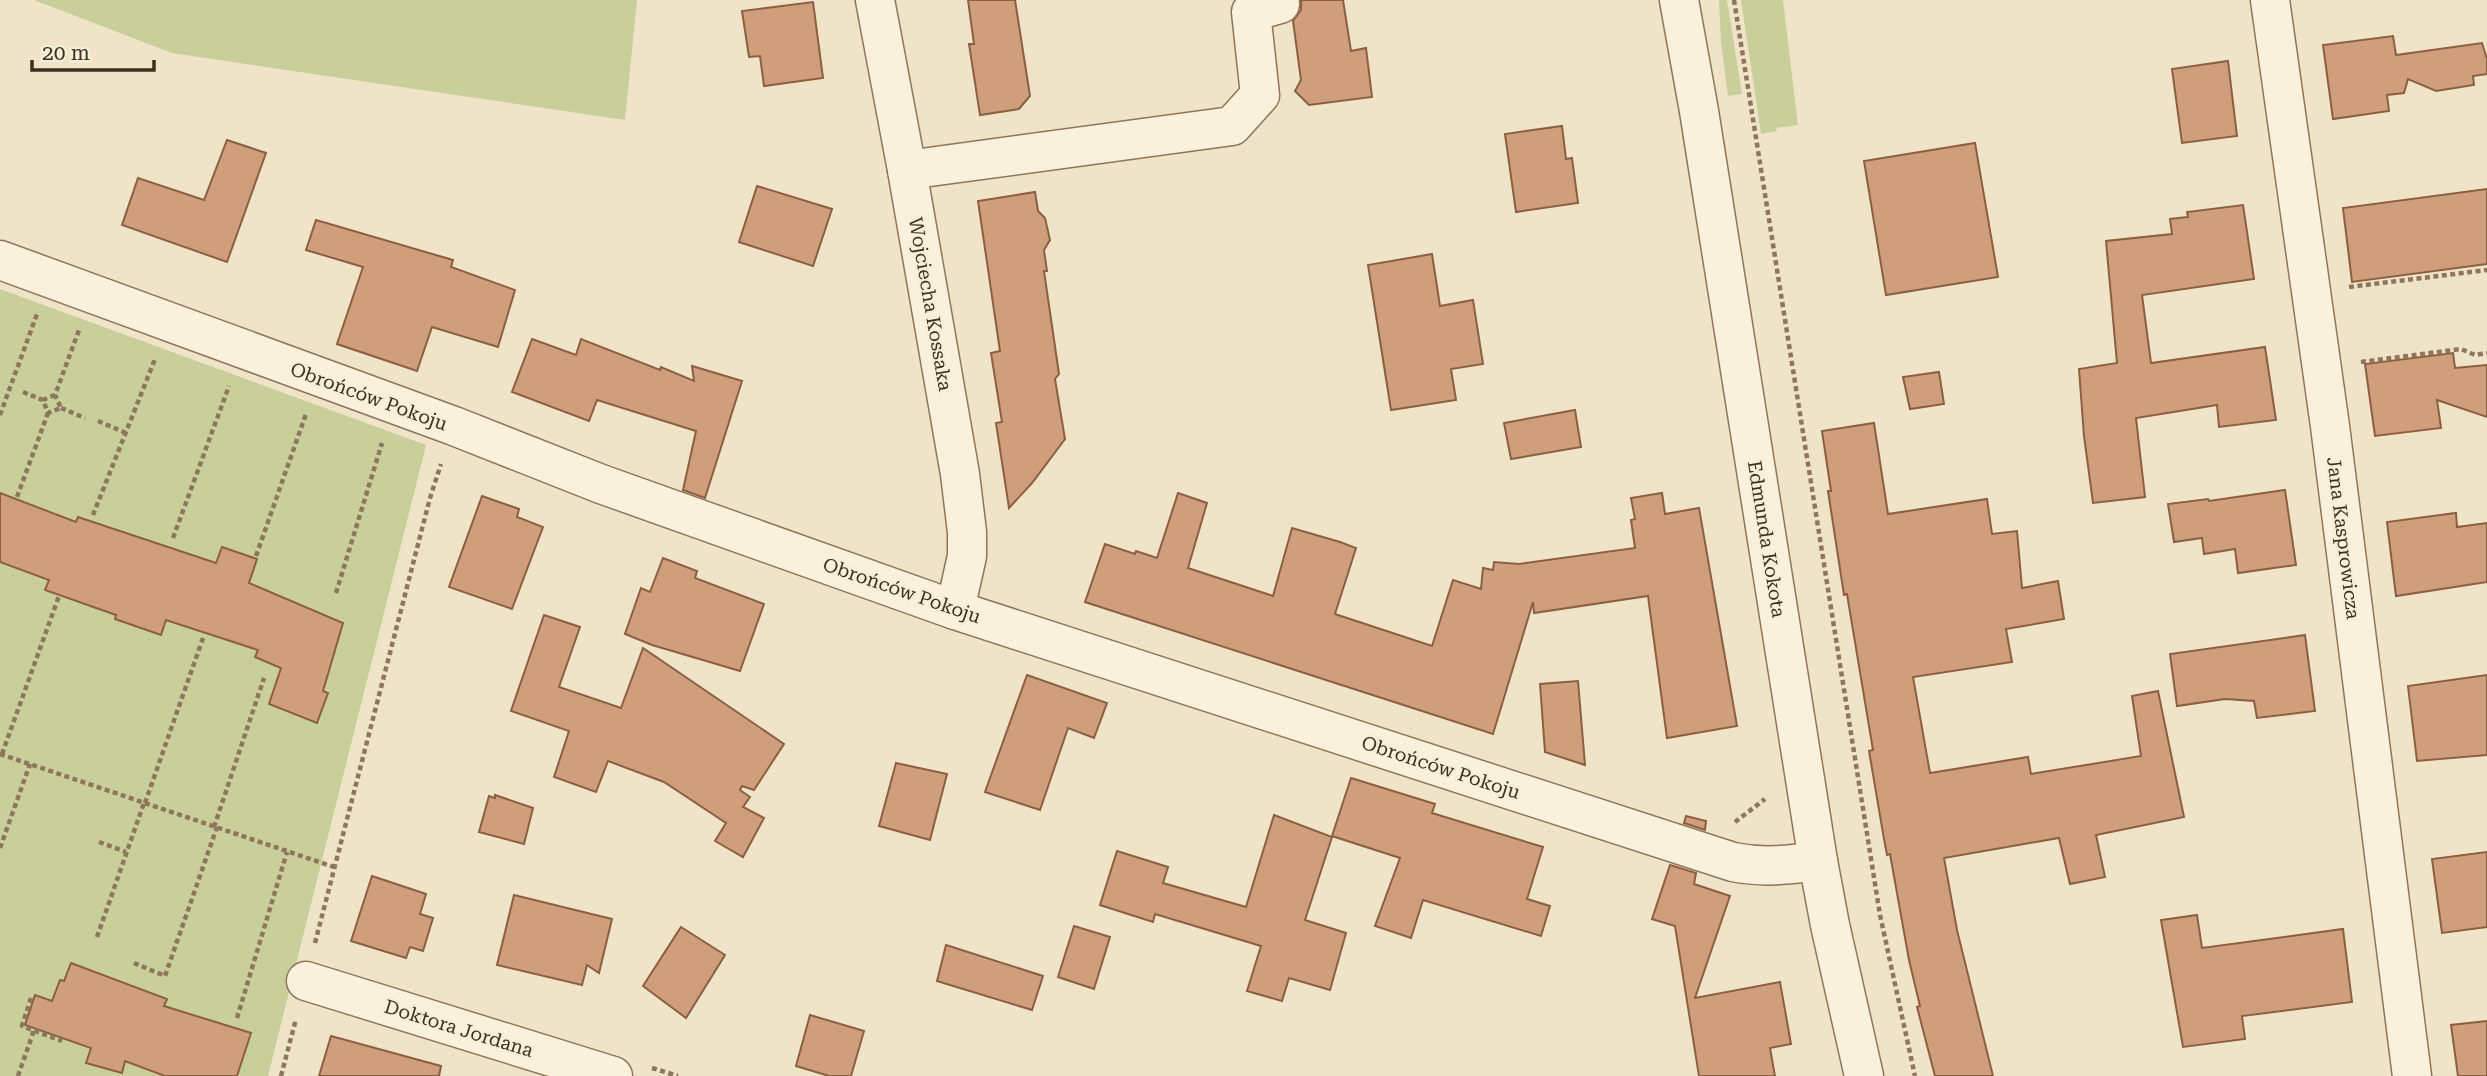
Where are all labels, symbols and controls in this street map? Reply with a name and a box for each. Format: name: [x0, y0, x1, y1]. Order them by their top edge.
scale bar: [32, 28, 154, 72]
text: 20 m: [42, 41, 90, 65]
street label: Wojciecha Kossaka: [904, 215, 957, 393]
street label: Obrońców Pokoju: [287, 357, 451, 436]
street label: Jana Kasprowicza: [2322, 455, 2365, 621]
street label: Edmunda Kokota: [1743, 459, 1790, 620]
street label: Obrońców Pokoju: [820, 553, 984, 628]
street label: Obrońców Pokoju: [1359, 731, 1523, 804]
street label: Doktora Jordana: [382, 995, 537, 1062]

